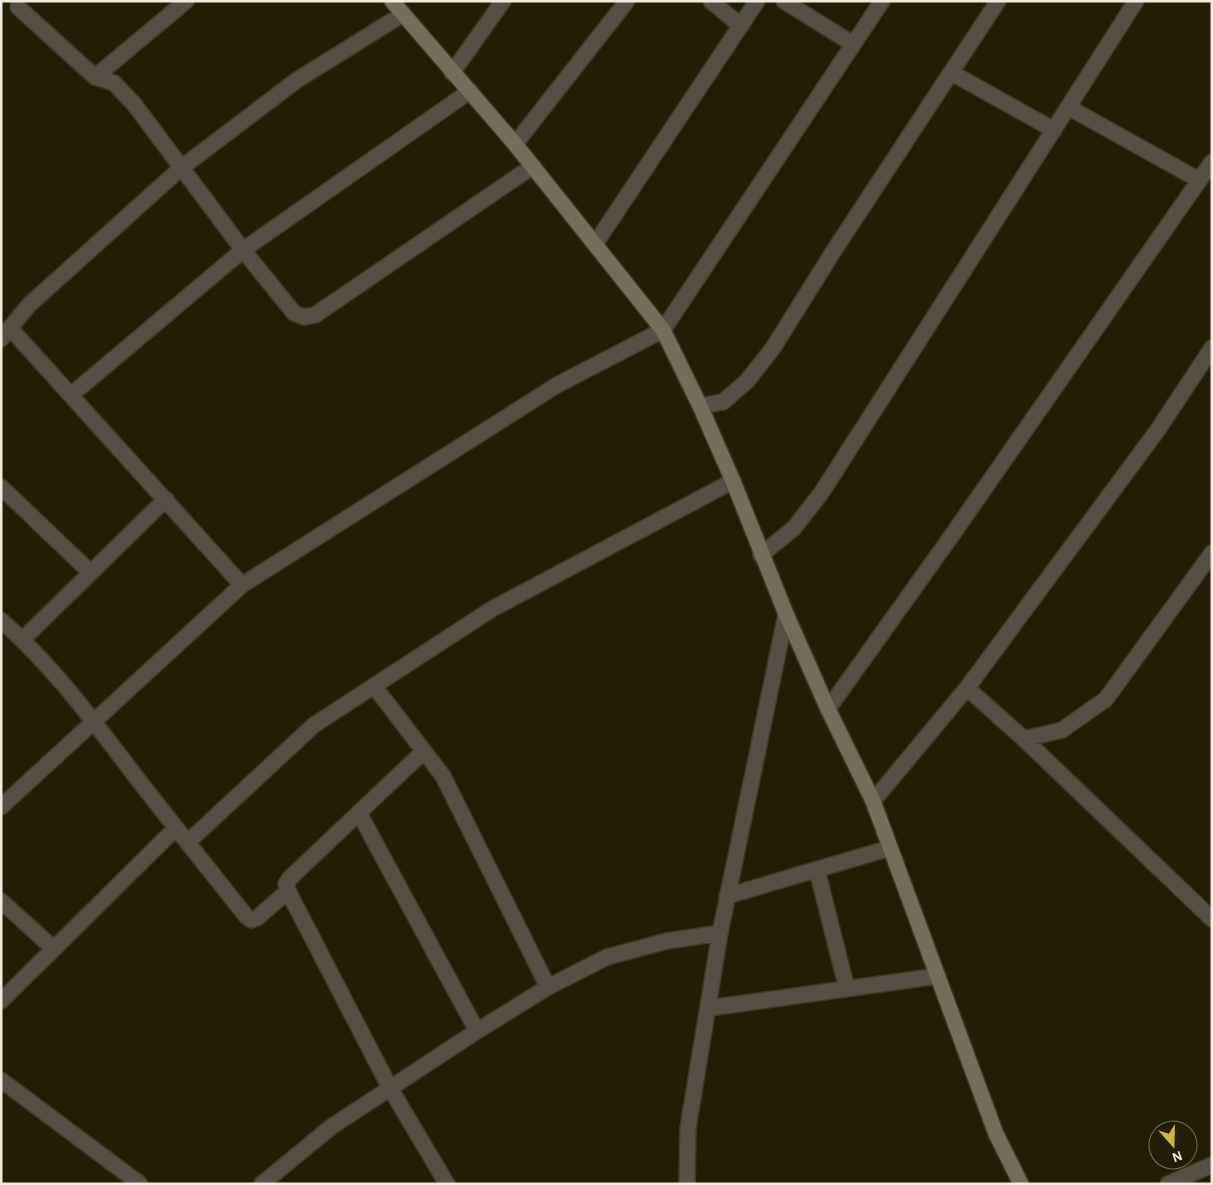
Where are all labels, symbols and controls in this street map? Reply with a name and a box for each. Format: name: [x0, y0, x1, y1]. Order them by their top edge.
north arrow: [1148, 1120, 1198, 1170]
text: N: [1170, 1148, 1184, 1165]

